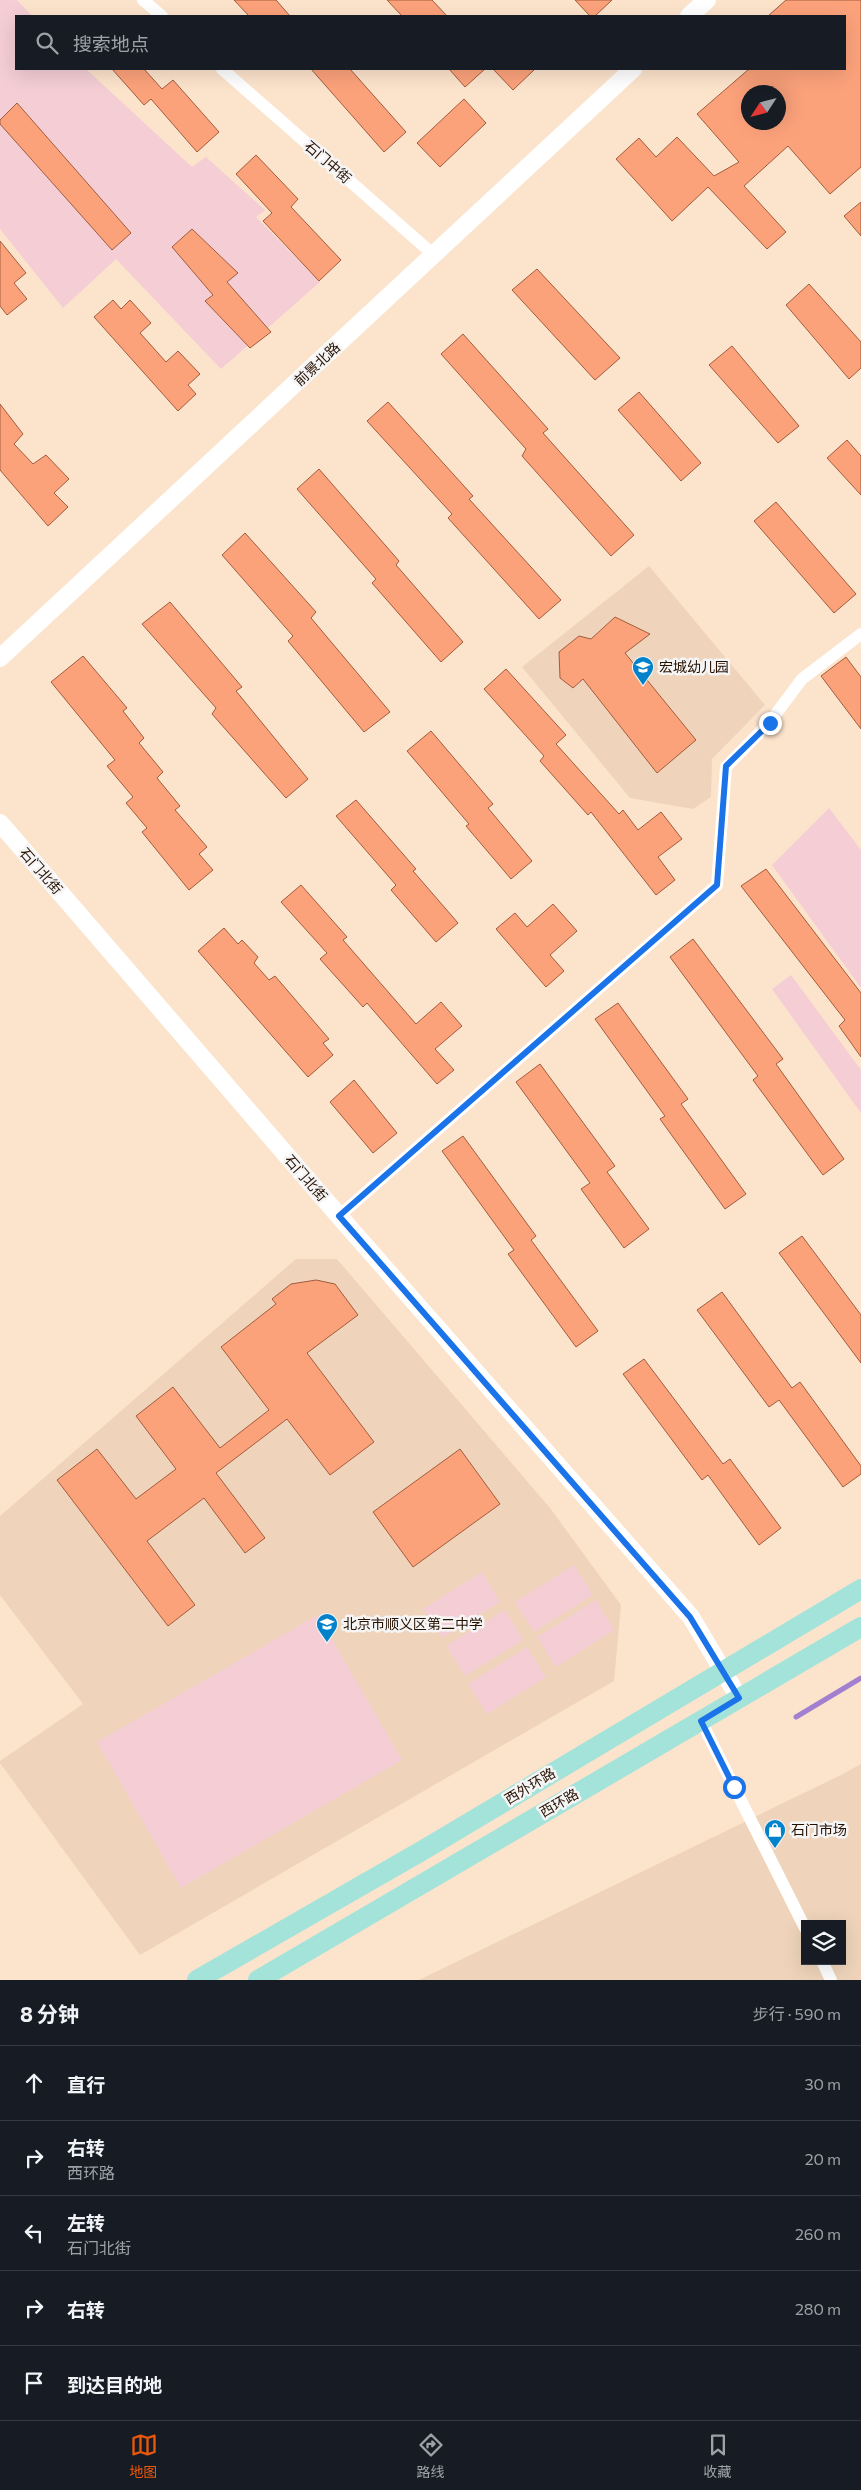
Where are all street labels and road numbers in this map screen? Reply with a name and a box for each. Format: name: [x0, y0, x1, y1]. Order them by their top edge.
street label: 石门中街: [302, 137, 355, 186]
street label: 前景北路: [290, 338, 343, 389]
street label: 石门北街: [17, 844, 66, 897]
street label: 石门北街: [282, 1151, 331, 1204]
street label: 西外环路: [501, 1764, 558, 1807]
street label: 西环路: [536, 1785, 581, 1820]

